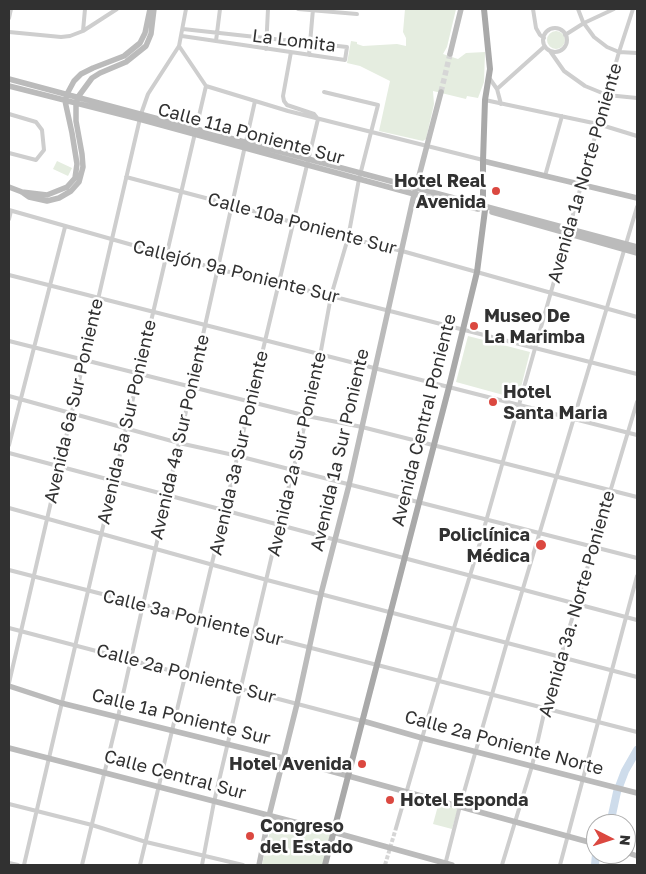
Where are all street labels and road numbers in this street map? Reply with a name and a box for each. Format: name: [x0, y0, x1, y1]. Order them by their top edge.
street label: La Lomita: [251, 25, 337, 57]
street label: Avenida 1a Norte Poniente: [543, 61, 627, 285]
street label: Calle 11a Poniente Sur: [155, 99, 347, 169]
street label: Calle 10a Poniente Sur: [205, 188, 399, 260]
street label: Callejón 9a Poniente Sur: [130, 236, 342, 308]
street label: Avenida 6a Sur Poniente: [40, 296, 108, 506]
street label: Avenida Central Poniente: [387, 312, 461, 528]
street label: Avenida 5a Sur Poniente: [93, 318, 161, 526]
street label: Avenida 4a Sur Poniente: [146, 332, 214, 542]
street label: Avenida 1a Sur Poniente: [306, 347, 374, 553]
street label: Avenida 3a Sur Poniente: [205, 349, 273, 557]
street label: Avenida 2a Sur Poniente: [263, 350, 331, 558]
street label: Avenida 3a. Norte Poniente: [534, 488, 620, 720]
street label: Calle 3a Poniente Sur: [101, 585, 285, 651]
street label: Calle 2a Poniente Sur: [94, 640, 278, 708]
street label: Calle 1a Poniente Sur: [89, 684, 273, 750]
street label: Calle 2a Poniente Norte: [402, 706, 606, 780]
street label: Calle Central Sur: [102, 746, 248, 804]

